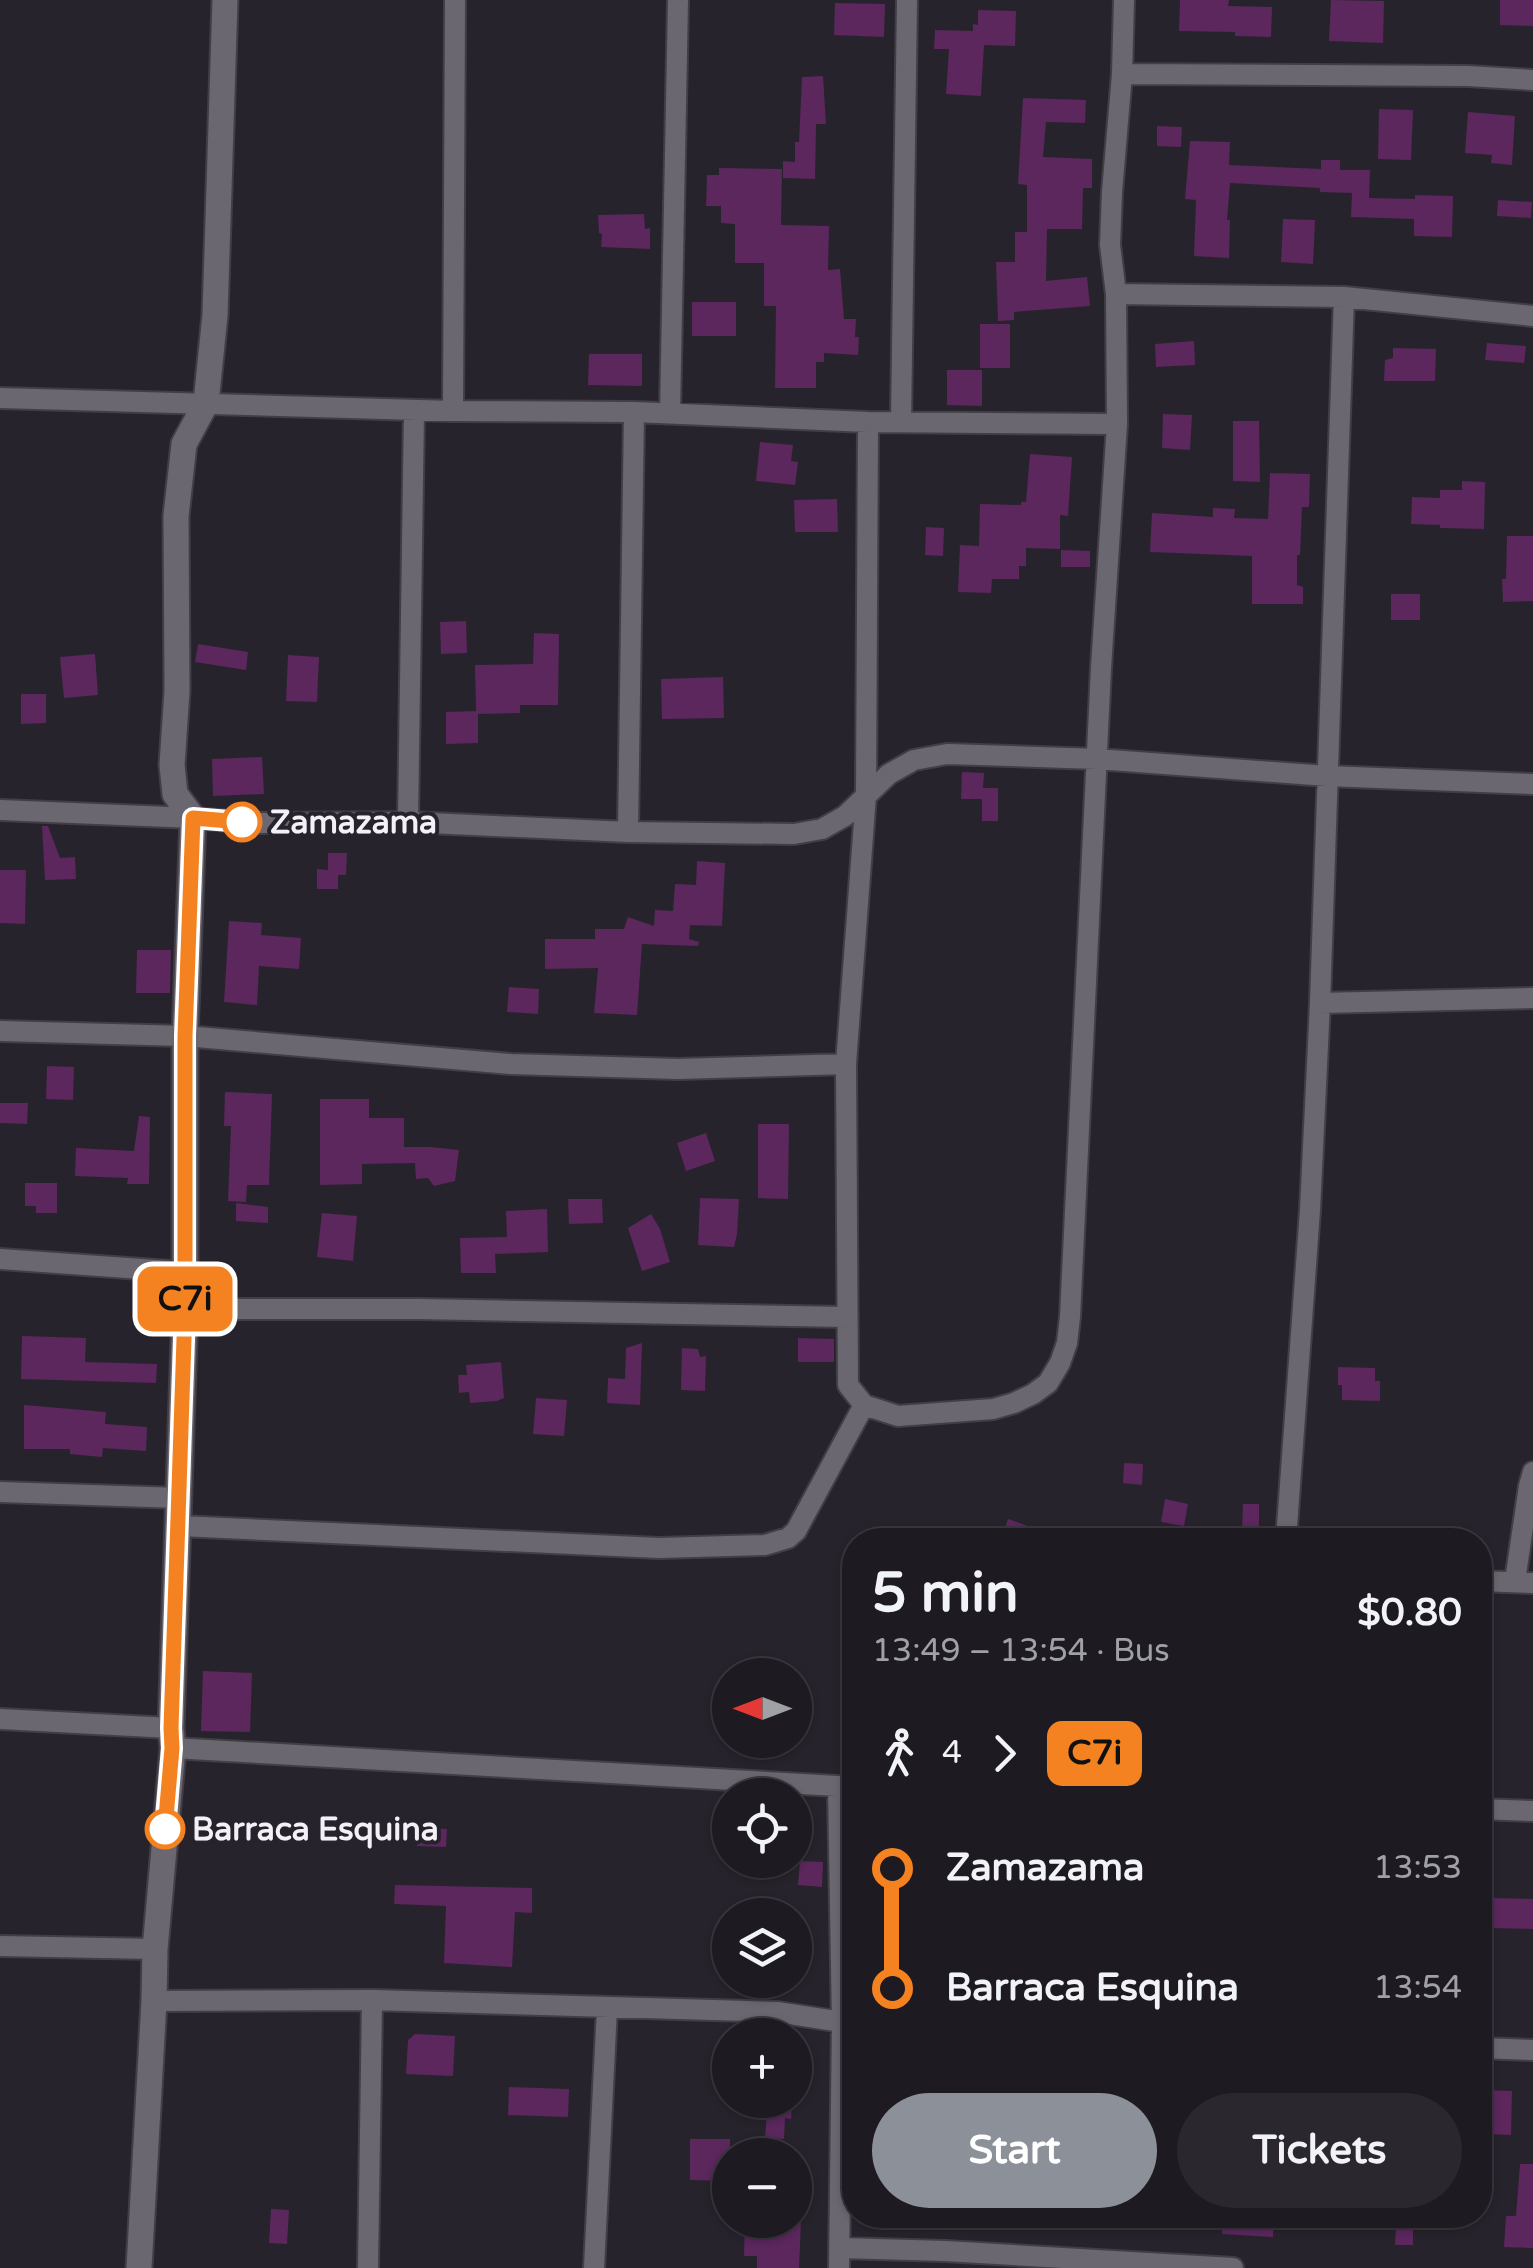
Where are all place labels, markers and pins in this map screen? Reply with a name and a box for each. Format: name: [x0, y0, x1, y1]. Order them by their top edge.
marker: Zamazama: [223, 803, 261, 841]
place label: Zamazama: [270, 804, 437, 842]
marker: Barraca Esquina: [146, 1810, 184, 1848]
place label: Barraca Esquina: [192, 1811, 439, 1849]

